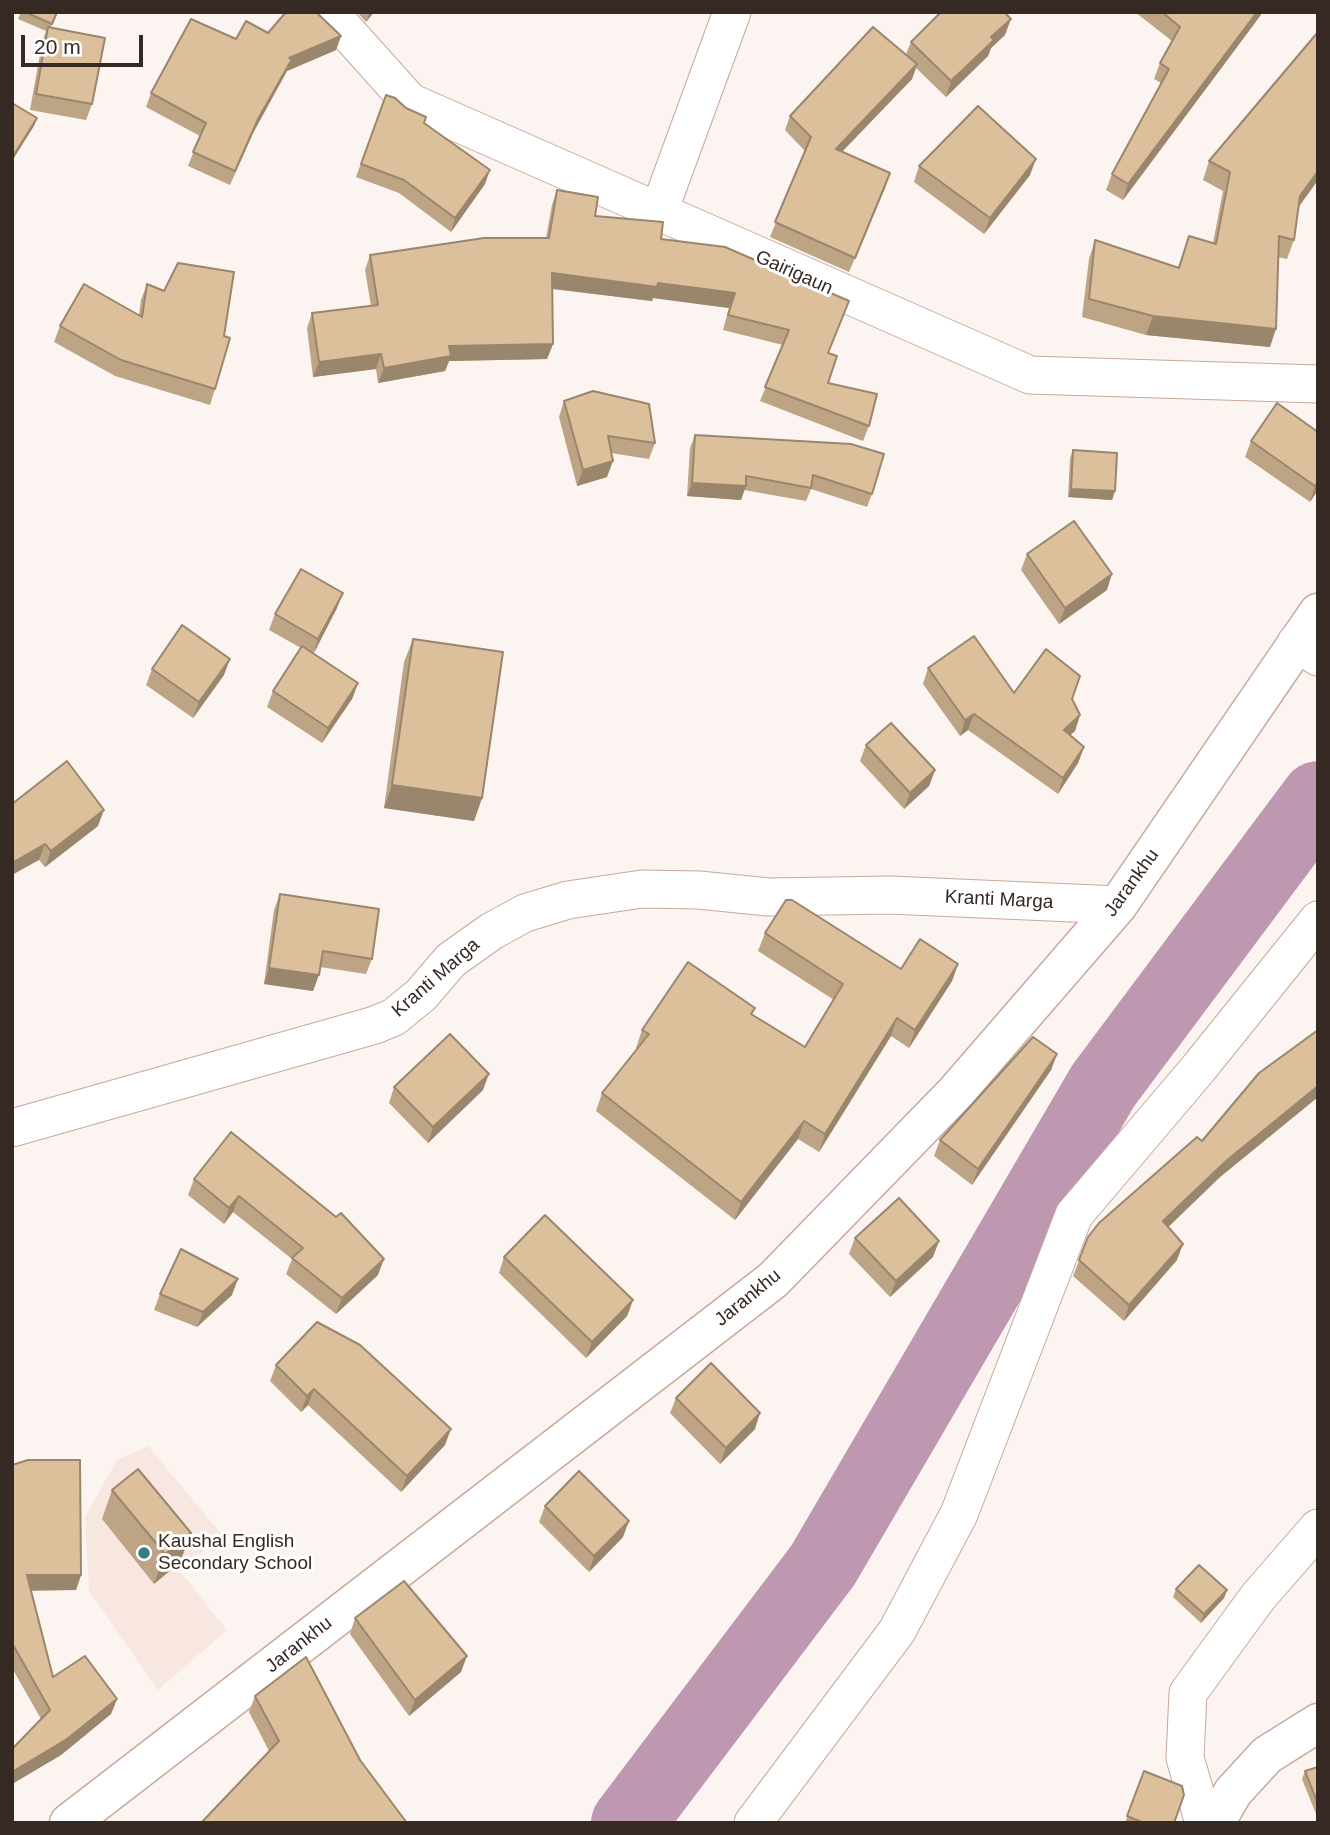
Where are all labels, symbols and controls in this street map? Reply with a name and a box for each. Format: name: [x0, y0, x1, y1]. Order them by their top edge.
scale bar: [24, 21, 147, 65]
text: 20 m: [34, 35, 81, 58]
street label: Gairigaun: [752, 246, 836, 300]
street label: Jarankhu: [1100, 845, 1164, 921]
street label: Kranti Marga: [944, 886, 1054, 914]
street label: Kranti Marga: [387, 934, 485, 1022]
street label: Jarankhu: [710, 1265, 786, 1331]
place label: Kaushal English Secondary School: [158, 1531, 312, 1575]
marker: Kaushal English Secondary School: [136, 1545, 152, 1561]
street label: Jarankhu: [261, 1612, 337, 1678]

